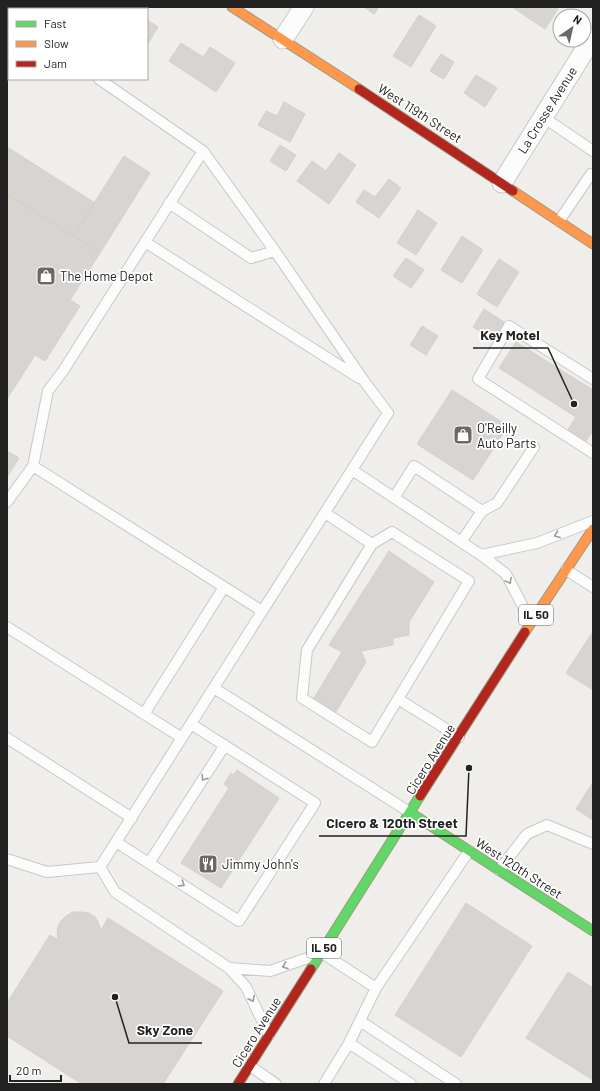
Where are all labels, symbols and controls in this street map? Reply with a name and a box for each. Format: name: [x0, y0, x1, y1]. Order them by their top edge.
legend: [8, 8, 148, 80]
north arrow: [552, 8, 592, 48]
text: N: [571, 12, 585, 27]
text: Fast: [44, 16, 67, 30]
text: Slow: [44, 36, 69, 50]
text: Jam: [44, 56, 67, 70]
street label: La Crosse Avenue: [514, 64, 580, 156]
street label: West 119th Street: [375, 80, 465, 146]
shop icon: The Home Depot: [35, 265, 57, 287]
place label: The Home Depot: [60, 268, 153, 284]
callout: Key Motel: [473, 322, 548, 348]
text: Key Motel: [480, 326, 540, 343]
place label: O'Reilly Auto Parts: [477, 420, 536, 451]
shop icon: O'Reilly Auto Parts: [452, 424, 474, 446]
one-way arrow: [553, 531, 560, 539]
one-way arrow: [505, 577, 512, 584]
road number: IL 50: [519, 605, 553, 625]
street label: Cicero Avenue: [402, 721, 458, 797]
one-way arrow: [201, 774, 208, 781]
callout: Cicero & 120th Street: [319, 810, 466, 836]
text: Cicero & 120th Street: [326, 814, 458, 831]
street label: West 120th Street: [473, 834, 565, 902]
restaurant icon: Jimmy John's: [197, 853, 219, 875]
place label: Jimmy John's: [222, 856, 299, 872]
one-way arrow: [177, 880, 184, 887]
road number: IL 50: [307, 938, 341, 958]
one-way arrow: [281, 961, 288, 969]
street label: Cicero Avenue: [228, 994, 284, 1070]
one-way arrow: [247, 995, 255, 1002]
callout: Sky Zone: [129, 1017, 202, 1043]
text: Sky Zone: [137, 1021, 194, 1038]
scale bar: [10, 1057, 61, 1083]
text: 20 m: [16, 1063, 42, 1077]

